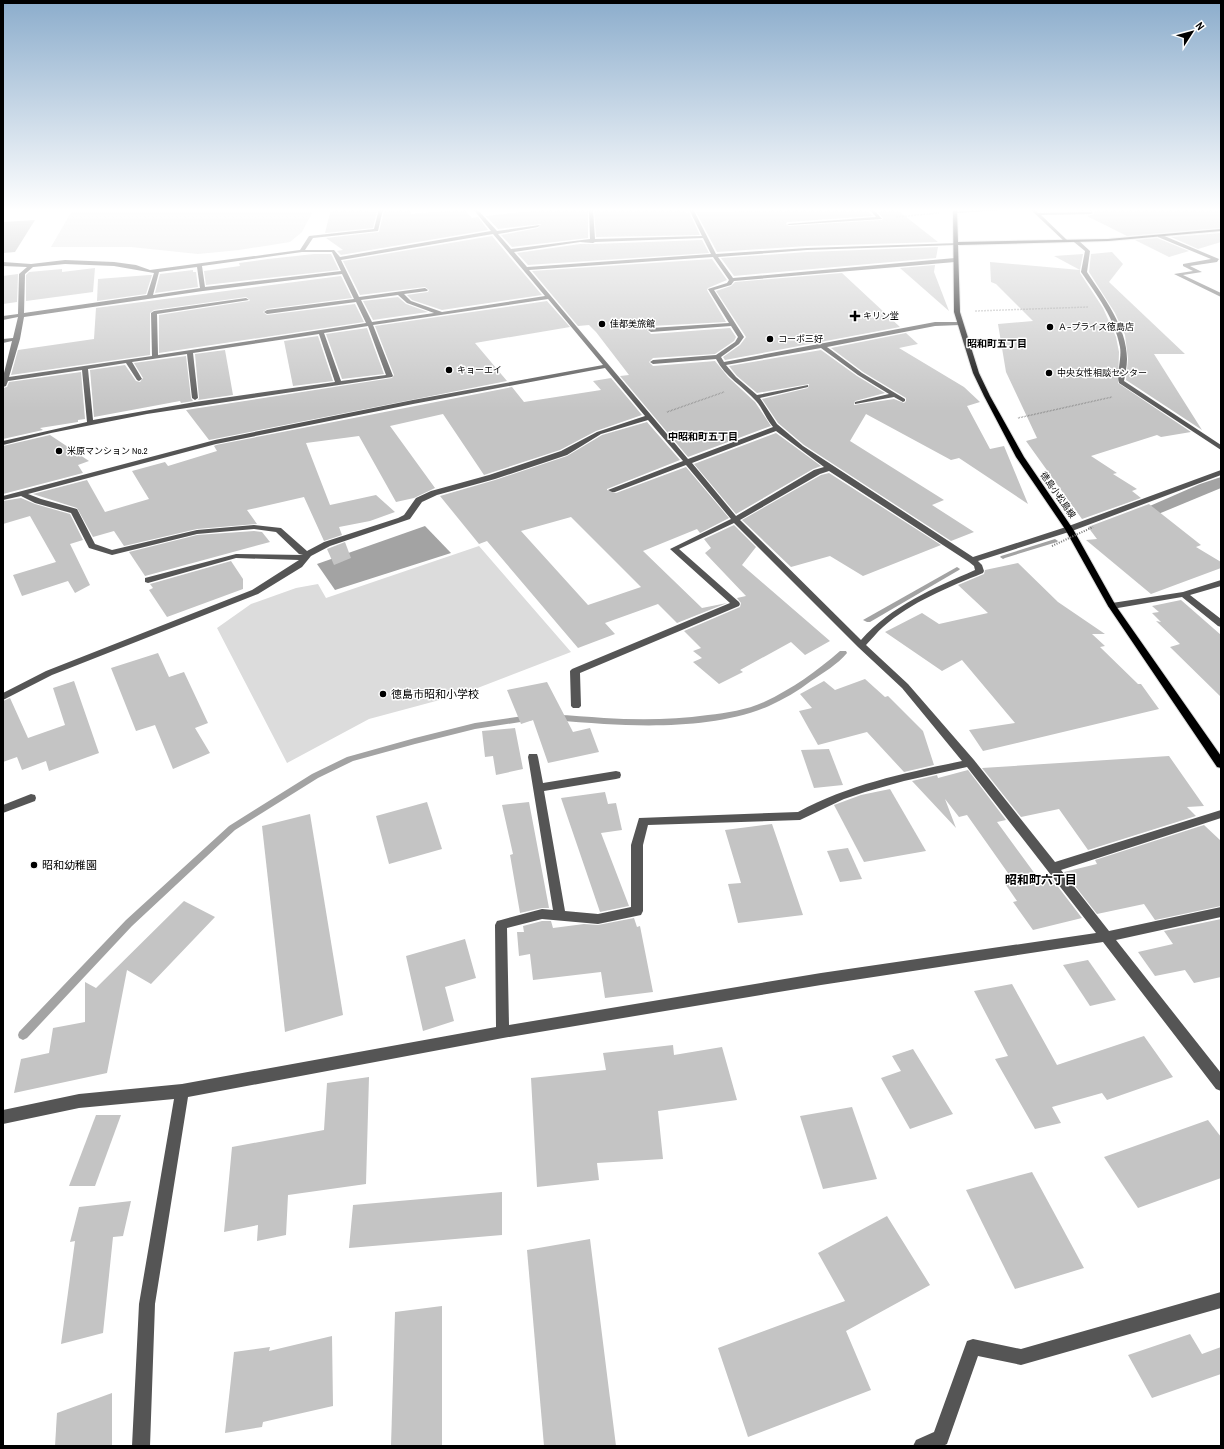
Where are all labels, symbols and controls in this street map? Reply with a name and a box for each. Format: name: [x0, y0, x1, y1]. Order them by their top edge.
north arrow: [1172, 12, 1212, 52]
text: N: [1193, 19, 1208, 33]
place label: キリン堂: [863, 310, 899, 322]
marker: キリン堂: [850, 311, 860, 321]
place label: 佳都美旅館: [610, 318, 655, 330]
marker: 佳都美旅館: [597, 319, 607, 329]
place label: Ａ−プライス徳島店: [1058, 321, 1134, 333]
marker: Ａ−プライス徳島店: [1045, 322, 1055, 332]
place label: コーポ三好: [778, 333, 823, 345]
marker: コーポ三好: [765, 334, 775, 344]
district label: 昭和町五丁目: [967, 337, 1027, 350]
place label: キョーエイ: [457, 364, 502, 376]
marker: キョーエイ: [444, 365, 454, 375]
place label: 中央女性相談センター: [1057, 367, 1147, 379]
marker: 中央女性相談センター: [1044, 368, 1054, 378]
district label: 中昭和町五丁目: [668, 430, 738, 443]
place label: 米原マンション No.2: [67, 445, 148, 457]
marker: 米原マンション No.2: [54, 446, 64, 456]
street label: 徳島小松島線: [1037, 469, 1079, 521]
place label: 徳島市昭和小学校: [391, 687, 479, 701]
marker: 徳島市昭和小学校: [378, 689, 388, 699]
place label: 昭和幼稚園: [42, 858, 97, 872]
marker: 昭和幼稚園: [29, 860, 39, 870]
district label: 昭和町六丁目: [1005, 872, 1077, 888]

